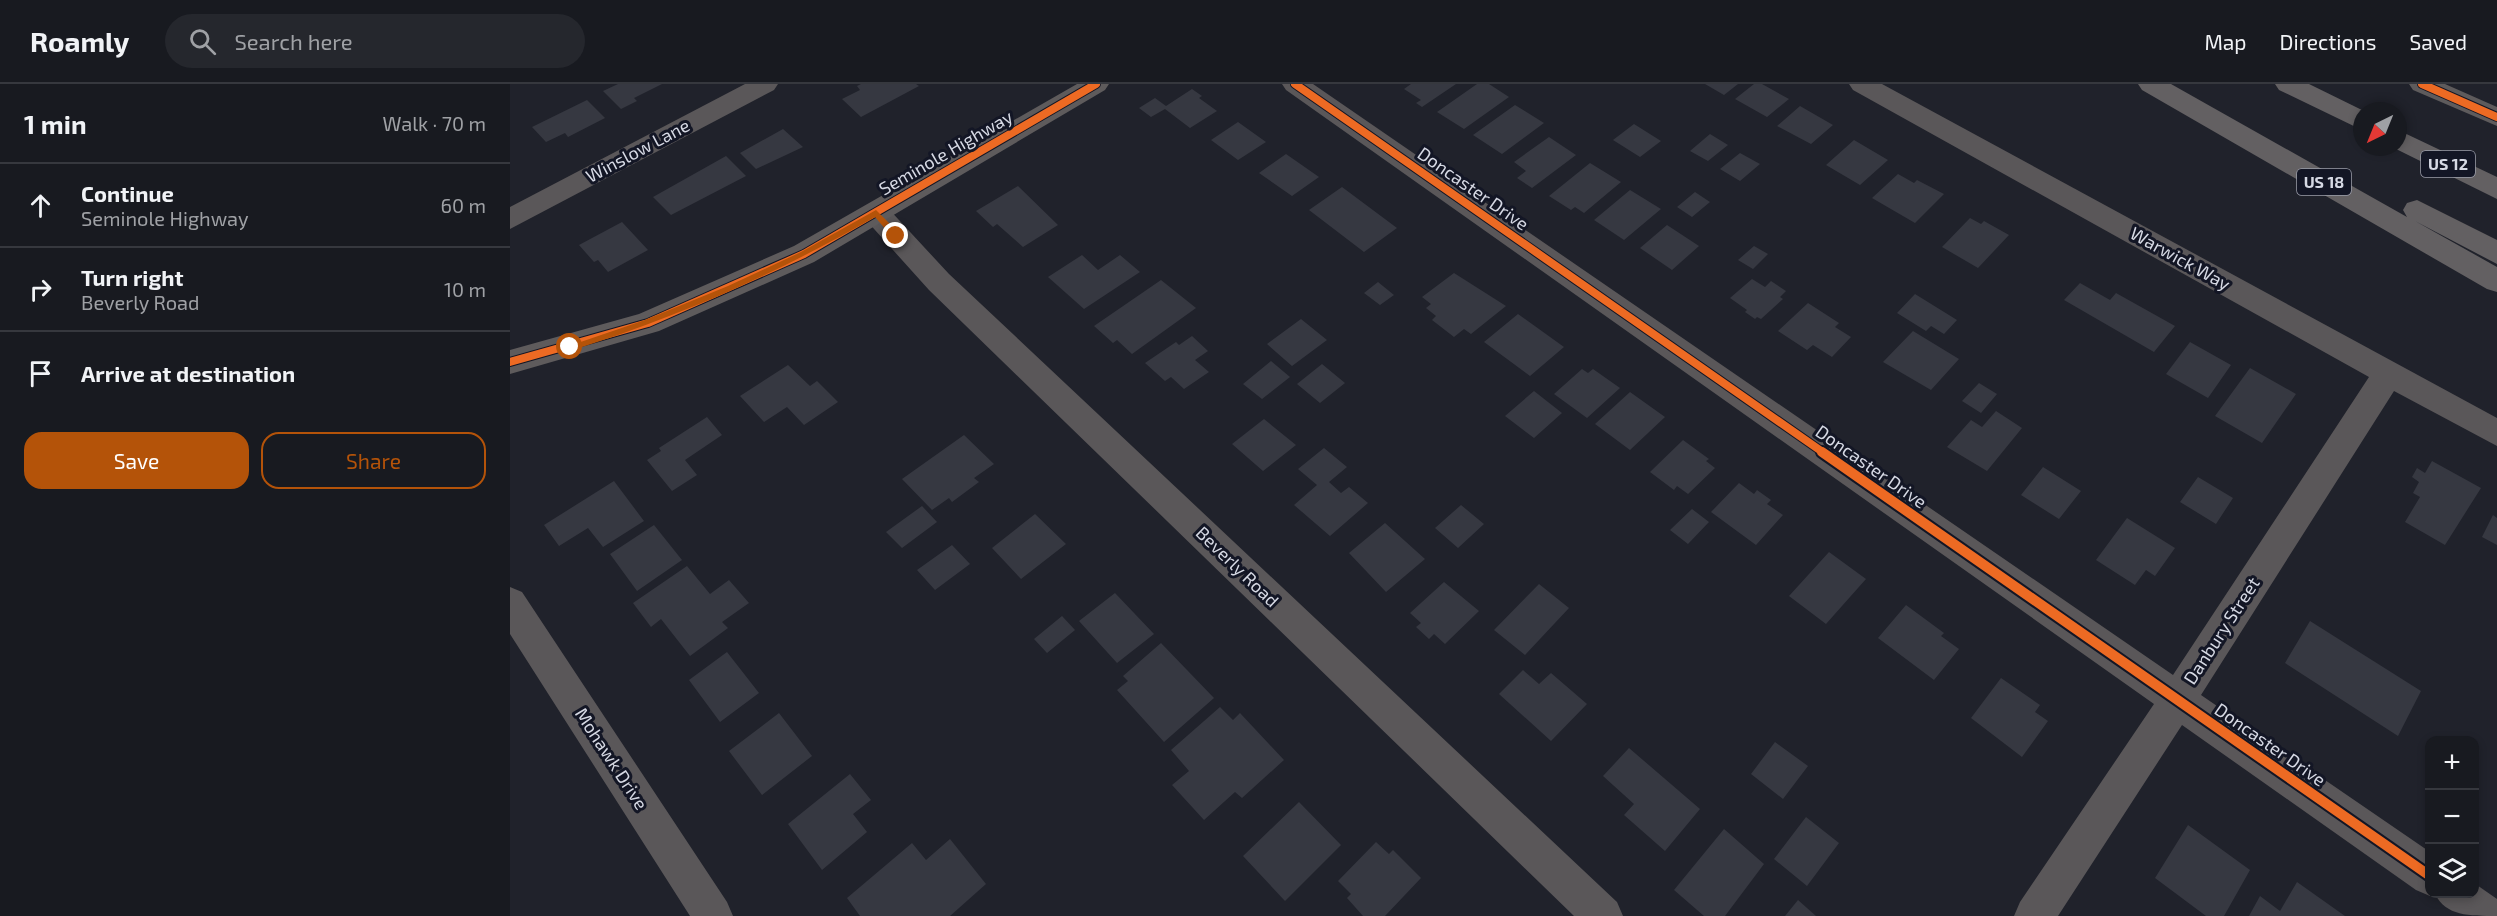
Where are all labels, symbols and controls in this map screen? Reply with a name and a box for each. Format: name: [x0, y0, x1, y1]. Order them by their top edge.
search box: [165, 14, 585, 68]
text: Roamly: [30, 24, 129, 58]
icon: search: [186, 25, 219, 58]
text: Search here: [234, 28, 353, 54]
text: Map: [2204, 29, 2247, 54]
text: Directions: [2280, 29, 2376, 54]
text: Saved: [2409, 29, 2467, 54]
north arrow: [2353, 102, 2407, 156]
street label: Seminole Highway: [875, 105, 1017, 199]
text: 1 min: [24, 108, 87, 139]
text: Walk · 70 m: [382, 111, 486, 135]
street label: Winslow Lane: [582, 114, 693, 187]
street label: Doncaster Drive: [1414, 142, 1533, 235]
road number: US 12: [2421, 151, 2475, 177]
road number: US 18: [2297, 169, 2351, 195]
text: Continue: [81, 180, 174, 206]
icon: ahead: [24, 189, 57, 222]
text: 60 m: [441, 193, 486, 217]
text: Seminole Highway: [81, 206, 249, 230]
route end: [882, 222, 908, 248]
street label: Warwick Way: [2127, 222, 2235, 295]
text: Turn right: [81, 264, 183, 290]
icon: right: [24, 273, 57, 306]
text: 10 m: [444, 277, 486, 301]
text: Beverly Road: [81, 290, 199, 314]
route start: [556, 333, 582, 359]
icon: arrive: [24, 357, 57, 390]
text: Arrive at destination: [81, 360, 295, 386]
street label: Doncaster Drive: [1812, 420, 1931, 513]
button: Save: [24, 432, 249, 489]
button: Share: [261, 432, 486, 489]
street label: Beverly Road: [1192, 521, 1284, 611]
street label: Danbury Street: [2178, 573, 2264, 688]
street label: Doncaster Drive: [2211, 698, 2330, 791]
street label: Mohawk Drive: [571, 703, 653, 813]
map controls: [2425, 736, 2479, 898]
button: +: [2425, 736, 2479, 790]
button: −: [2425, 790, 2479, 844]
button: layers: [2425, 844, 2479, 898]

